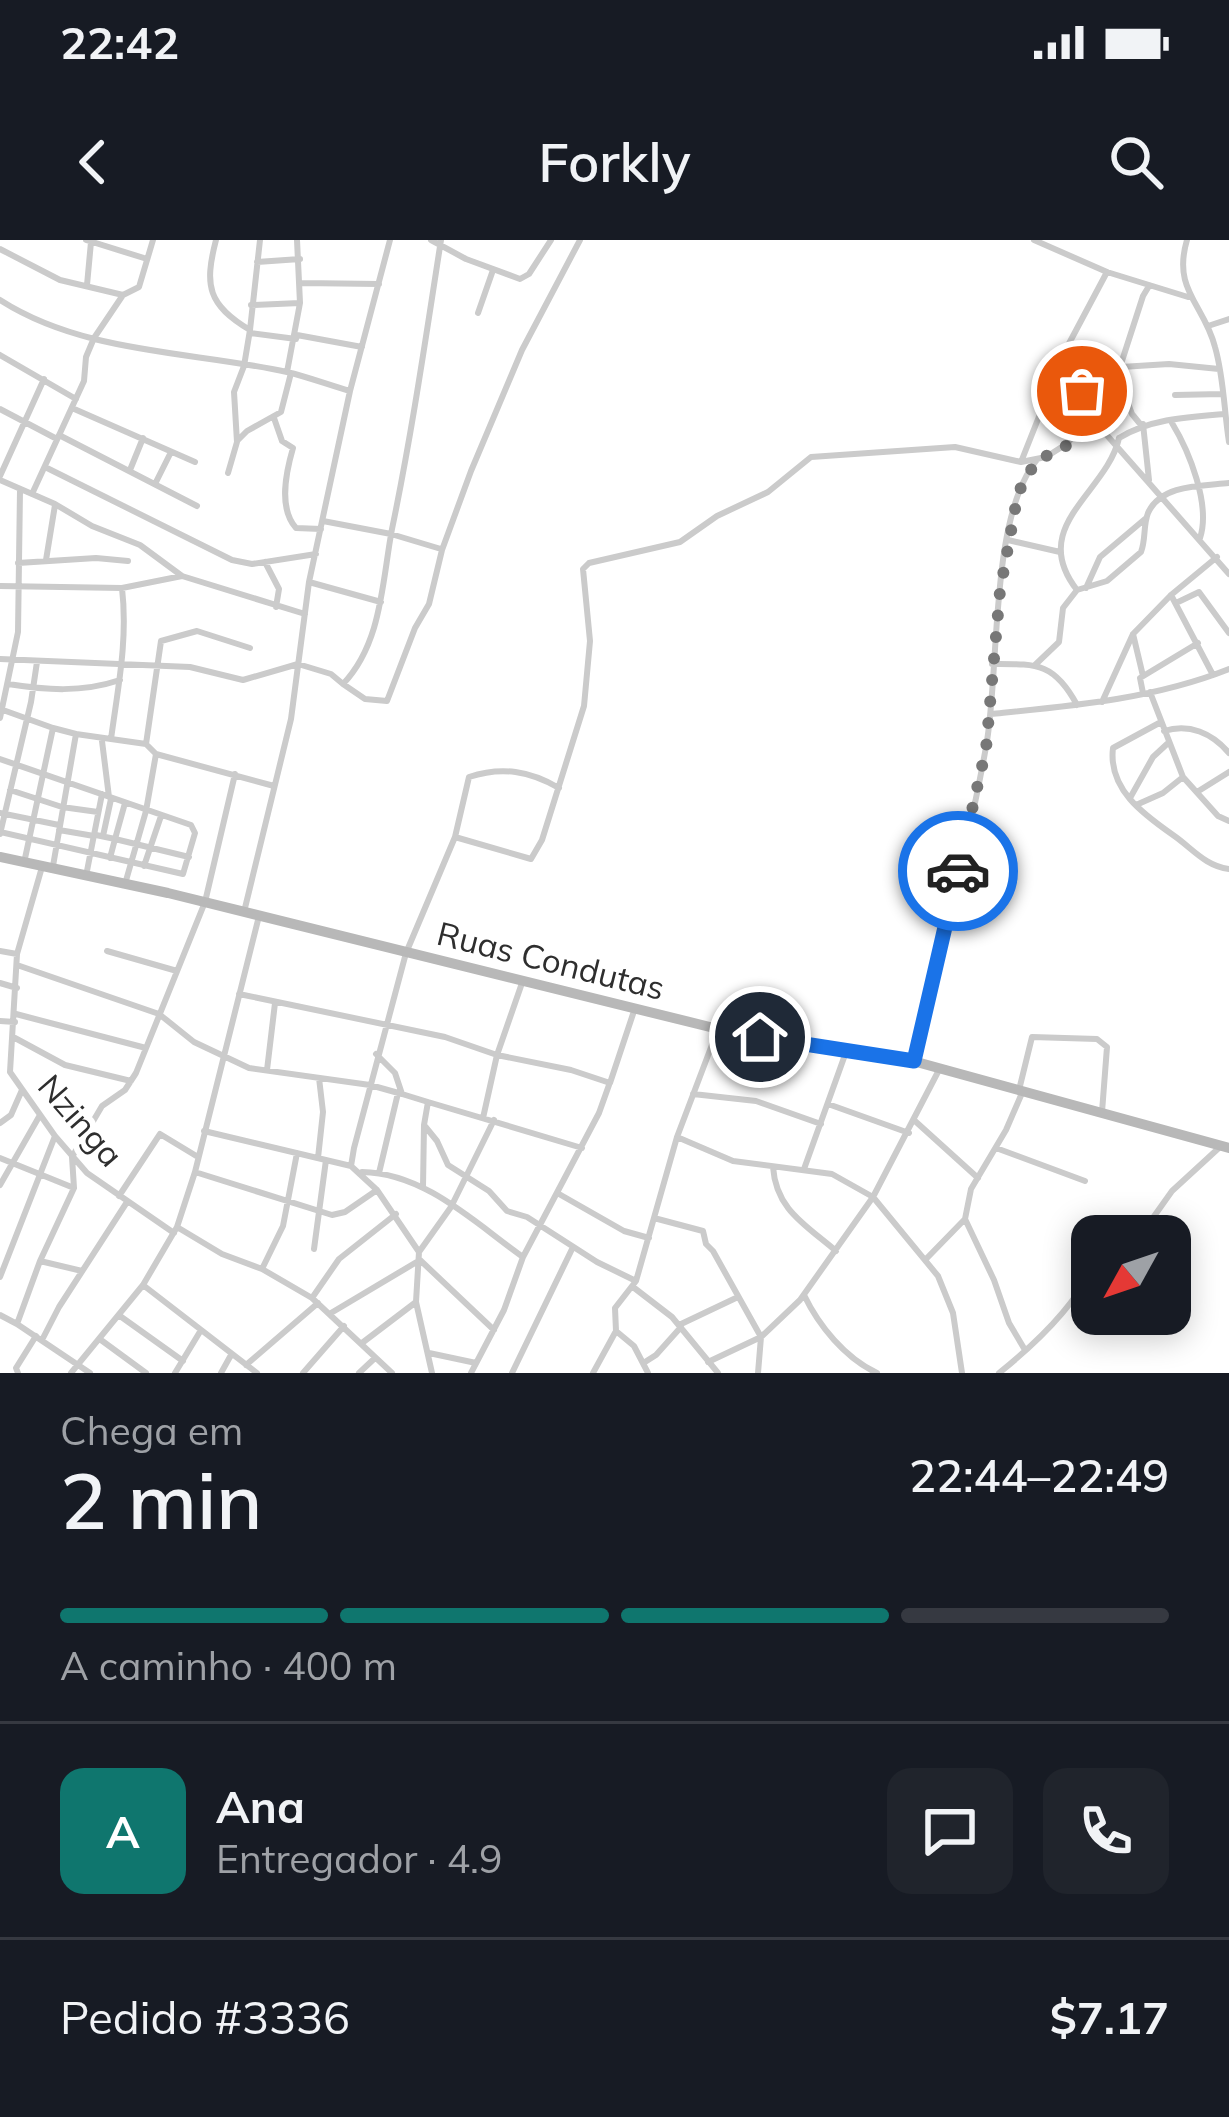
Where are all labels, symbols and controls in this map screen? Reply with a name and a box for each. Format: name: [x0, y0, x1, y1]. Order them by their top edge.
text: 22:42: [60, 14, 179, 70]
text: Forkly: [538, 128, 691, 196]
icon: back: [60, 129, 126, 195]
icon: search: [1103, 129, 1169, 195]
pin: [1031, 340, 1133, 442]
icon: bag: [1049, 358, 1115, 424]
courier: [898, 811, 1018, 931]
icon: car: [925, 838, 991, 904]
street label: Ruas Condutas: [433, 912, 669, 1008]
pin: [709, 986, 811, 1088]
icon: home: [727, 1004, 793, 1070]
street label: Nzinga: [30, 1066, 132, 1174]
north arrow: [1071, 1215, 1191, 1335]
map controls: [1071, 1215, 1191, 1335]
text: Chega em: [60, 1406, 243, 1455]
text: 22:44–22:49: [909, 1447, 1169, 1503]
text: 2 min: [60, 1451, 263, 1549]
text: A caminho · 400 m: [60, 1641, 397, 1690]
button: chat: [887, 1768, 1013, 1894]
button: phone: [1043, 1768, 1169, 1894]
text: Ana: [216, 1778, 305, 1834]
text: A: [106, 1803, 140, 1859]
text: Entregador · 4.9: [216, 1834, 502, 1883]
text: Pedido #3336: [60, 1989, 350, 2045]
text: $7.17: [1050, 1989, 1169, 2045]

